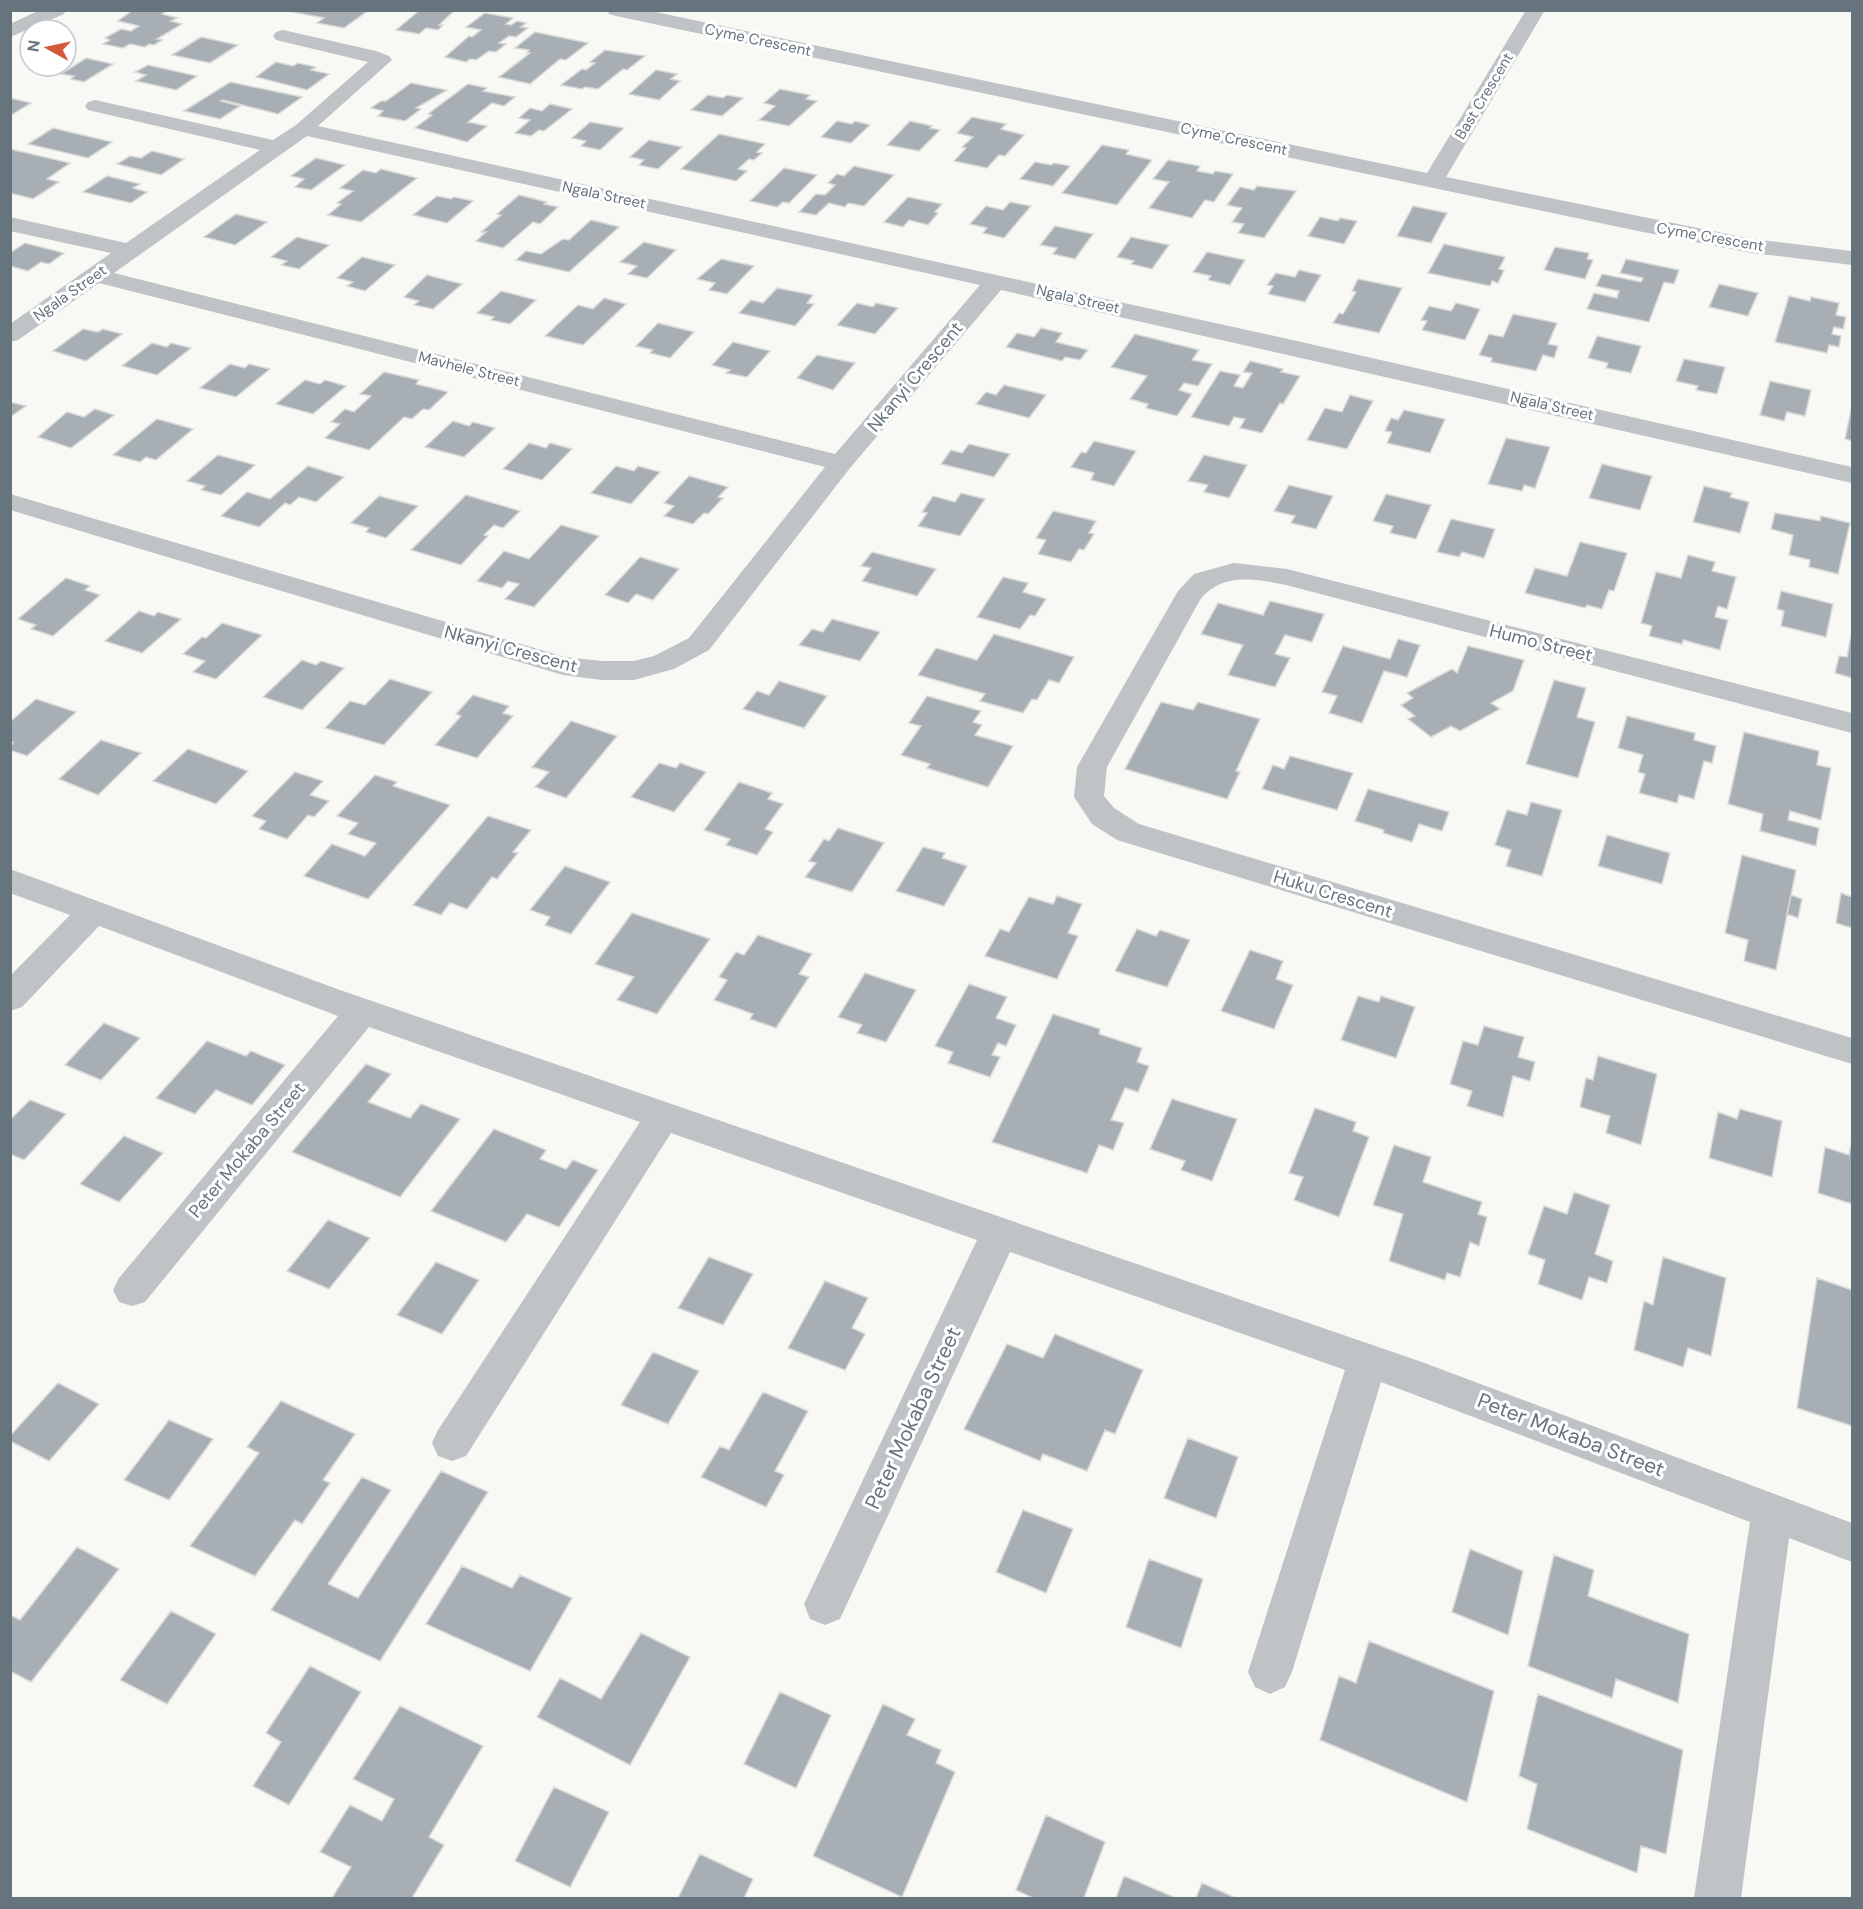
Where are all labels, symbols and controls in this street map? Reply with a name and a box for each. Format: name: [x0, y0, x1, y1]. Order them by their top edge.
north arrow: [18, 18, 78, 78]
street label: Cyme Crescent: [703, 19, 813, 61]
text: N: [22, 39, 45, 53]
street label: Bast Crescent: [1450, 49, 1518, 143]
street label: Cyme Crescent: [1179, 118, 1289, 160]
street label: Ngala Street: [560, 176, 648, 214]
street label: Cyme Crescent: [1655, 218, 1765, 256]
street label: Ngala Street: [29, 260, 111, 326]
street label: Ngala Street: [1034, 280, 1122, 318]
street label: Nkanyi Crescent: [862, 317, 968, 437]
street label: Mavhele Street: [416, 347, 522, 391]
street label: Ngala Street: [1508, 387, 1596, 425]
street label: Humo Street: [1487, 619, 1595, 667]
street label: Nkanyi Crescent: [442, 620, 580, 678]
street label: Huku Crescent: [1271, 865, 1395, 923]
street label: Peter Mokaba Street: [183, 1077, 311, 1223]
street label: Peter Mokaba Street: [858, 1322, 968, 1514]
street label: Peter Mokaba Street: [1474, 1386, 1668, 1484]

